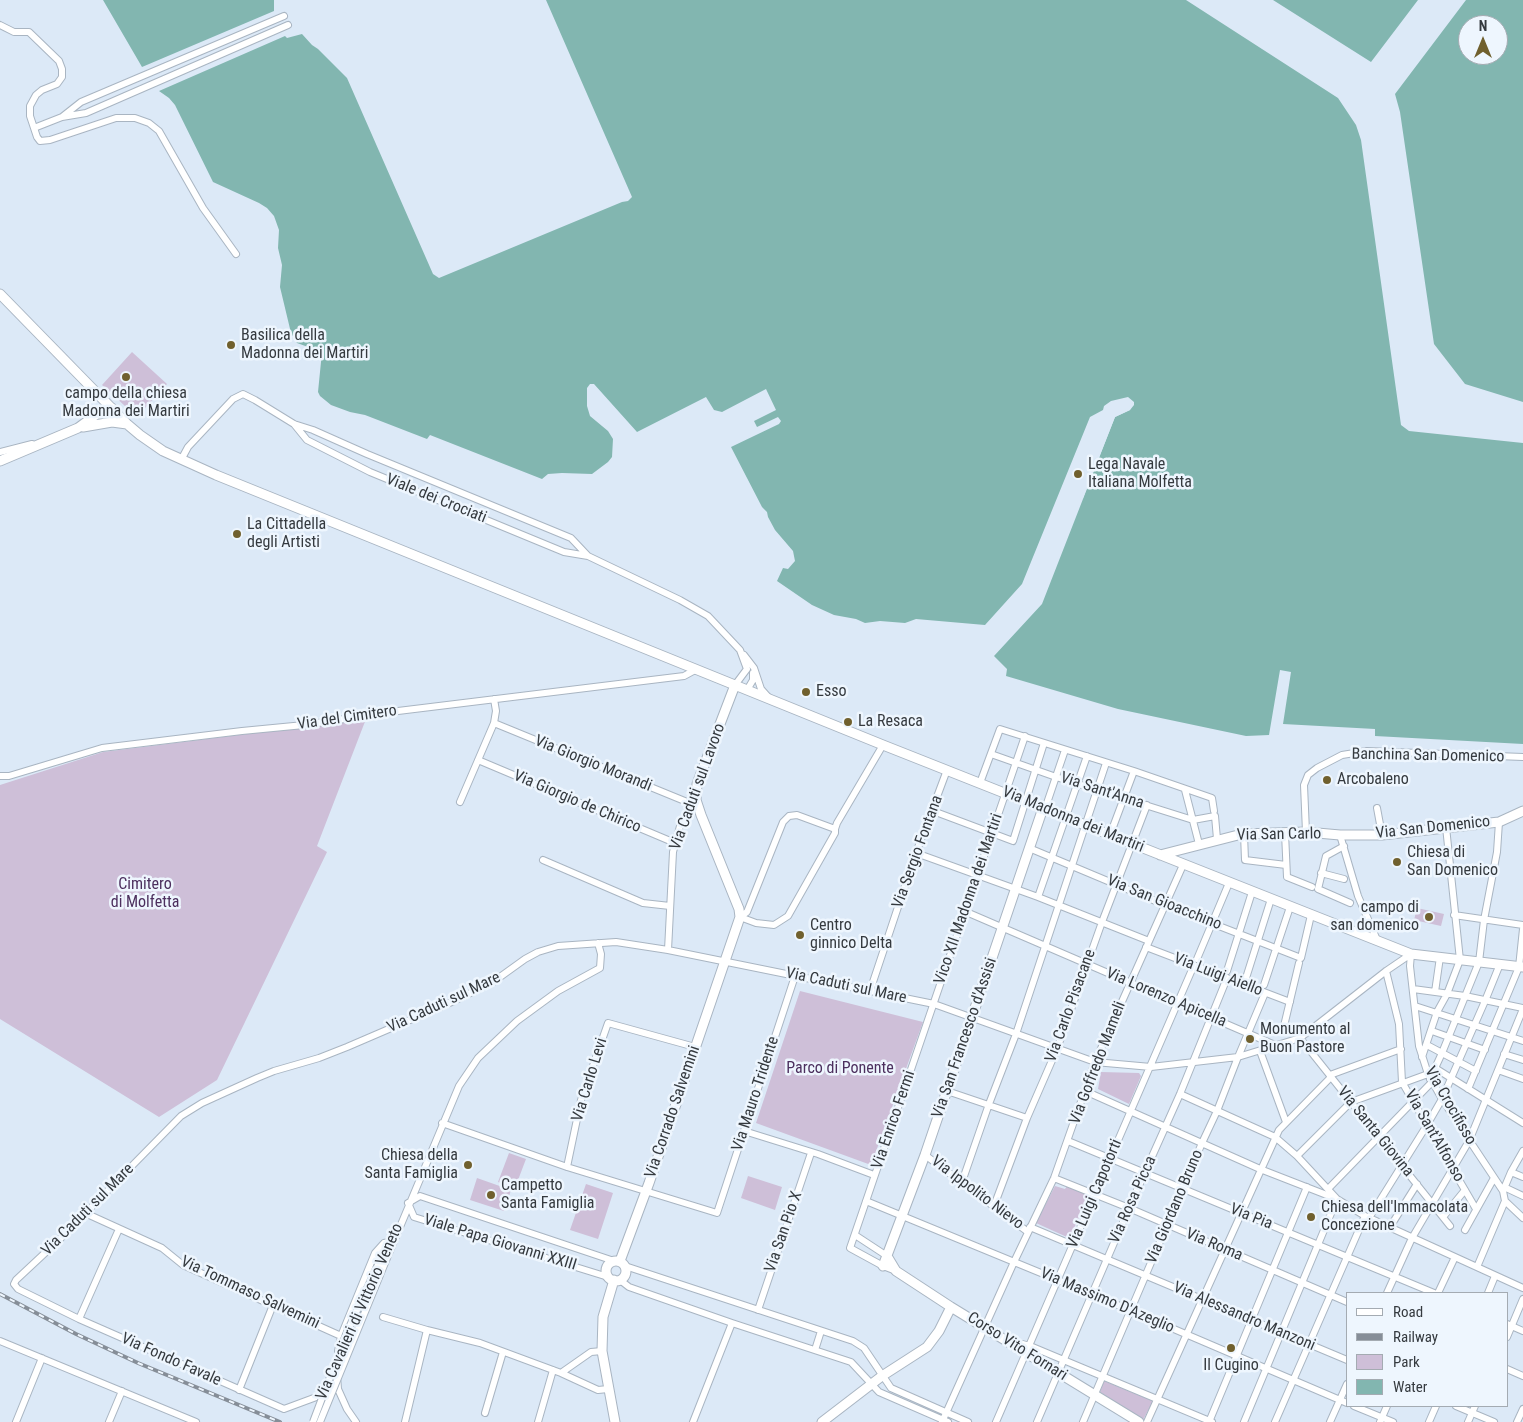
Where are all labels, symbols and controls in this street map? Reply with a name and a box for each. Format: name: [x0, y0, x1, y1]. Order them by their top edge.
north arrow: [1458, 15, 1508, 65]
text: N: [1479, 18, 1487, 34]
place label: Basilica della Madonna dei Martiri: [241, 326, 368, 364]
marker: Basilica della Madonna dei Martiri: [225, 339, 237, 351]
marker: campo della chiesa Madonna dei Martiri: [120, 371, 132, 383]
place label: campo della chiesa Madonna dei Martiri: [62, 384, 190, 422]
place label: Lega Navale Italiana Molfetta: [1088, 455, 1192, 493]
marker: Lega Navale Italiana Molfetta: [1072, 468, 1084, 480]
street label: Viale dei Crociati: [383, 470, 489, 528]
place label: La Cittadella degli Artisti: [247, 515, 326, 553]
marker: La Cittadella degli Artisti: [231, 528, 243, 540]
place label: Esso: [816, 682, 847, 702]
marker: Esso: [800, 686, 812, 698]
street label: Via del Cimitero: [296, 702, 398, 734]
place label: La Resaca: [858, 712, 923, 732]
marker: La Resaca: [842, 716, 854, 728]
street label: Via Caduti sul Lavoro: [666, 721, 730, 853]
street label: Via Giorgio Morandi: [532, 732, 654, 796]
street label: Banchina San Domenico: [1351, 745, 1505, 767]
street label: Via Giorgio de Chirico: [510, 766, 644, 838]
street label: Via Sant'Anna: [1058, 768, 1146, 814]
place label: Arcobaleno: [1337, 770, 1409, 790]
marker: Arcobaleno: [1321, 774, 1333, 786]
street label: Via Madonna dei Martiri: [999, 783, 1147, 857]
street label: Via Sergio Fontana: [889, 793, 947, 911]
street label: Vico XII Madonna dei Martiri: [931, 811, 1007, 987]
street label: Via San Domenico: [1375, 812, 1491, 844]
street label: Via San Carlo: [1237, 825, 1321, 845]
place label: Chiesa di San Domenico: [1407, 843, 1498, 881]
marker: Chiesa di San Domenico: [1391, 856, 1403, 868]
street label: Via San Gioacchino: [1104, 871, 1224, 935]
park label: Cimitero di Molfetta: [111, 875, 179, 913]
place label: campo di san domenico: [1330, 898, 1419, 936]
marker: campo di san domenico: [1423, 911, 1435, 923]
place label: Centro ginnico Delta: [810, 916, 893, 954]
marker: Centro ginnico Delta: [794, 929, 806, 941]
street label: Via Carlo Pisacane: [1042, 947, 1100, 1065]
street label: Via Luigi Aiello: [1171, 949, 1265, 1001]
street label: Via San Francesco d'Assisi: [929, 955, 1001, 1121]
street label: Via Caduti sul Mare: [784, 964, 908, 1008]
street label: Via Lorenzo Apicella: [1103, 964, 1229, 1032]
street label: Via Caduti sul Mare: [384, 968, 504, 1038]
street label: Via Goffredo Mameli: [1066, 999, 1130, 1127]
place label: Monumento al Buon Pastore: [1260, 1020, 1351, 1058]
marker: Monumento al Buon Pastore: [1244, 1033, 1256, 1045]
street label: Via Mauro Tridente: [728, 1034, 784, 1154]
street label: Via Carlo Levi: [568, 1036, 612, 1124]
street label: Via Corrado Salvemini: [641, 1043, 705, 1181]
park label: Parco di Ponente: [786, 1059, 894, 1079]
street label: Via Crocifisso: [1420, 1063, 1480, 1149]
street label: Via Enrico Fermi: [868, 1068, 920, 1172]
street label: Via Santa Giovina: [1333, 1083, 1417, 1181]
street label: Via Sant'Alfonso: [1400, 1086, 1468, 1186]
street label: Via Luigi Capotorti: [1063, 1136, 1127, 1252]
place label: Chiesa della Santa Famiglia: [365, 1146, 458, 1184]
street label: Via Giordano Bruno: [1142, 1147, 1208, 1267]
street label: Via Ippolito Nievo: [927, 1152, 1027, 1234]
street label: Via Rosa Picca: [1105, 1153, 1161, 1247]
marker: Chiesa della Santa Famiglia: [462, 1159, 474, 1171]
street label: Via Caduti sul Mare: [38, 1160, 138, 1260]
place label: Campetto Santa Famiglia: [501, 1176, 594, 1214]
marker: Campetto Santa Famiglia: [485, 1189, 497, 1201]
street label: Via San Pio X: [761, 1189, 807, 1275]
place label: Chiesa dell'Immacolata Concezione: [1321, 1198, 1468, 1236]
street label: Via Pia: [1227, 1200, 1275, 1234]
street label: Viale Papa Giovanni XXIII: [421, 1211, 579, 1275]
marker: Chiesa dell'Immacolata Concezione: [1305, 1211, 1317, 1223]
street label: Via Cavalieri di Vittorio Veneto: [312, 1221, 408, 1403]
street label: Via Roma: [1183, 1224, 1245, 1266]
street label: Via Tommaso Salvemini: [177, 1252, 323, 1334]
street label: Via Massimo D'Azeglio: [1037, 1264, 1177, 1338]
street label: Via Alessandro Manzoni: [1170, 1278, 1318, 1356]
legend: [1346, 1292, 1508, 1407]
text: Road: [1393, 1303, 1423, 1321]
street label: Corso Vito Fornari: [963, 1309, 1071, 1385]
text: Railway: [1393, 1328, 1438, 1346]
street label: Via Fondo Favale: [118, 1329, 224, 1391]
marker: Il Cugino: [1225, 1342, 1237, 1354]
text: Park: [1393, 1353, 1420, 1371]
place label: Il Cugino: [1203, 1356, 1259, 1376]
text: Water: [1393, 1378, 1427, 1396]

